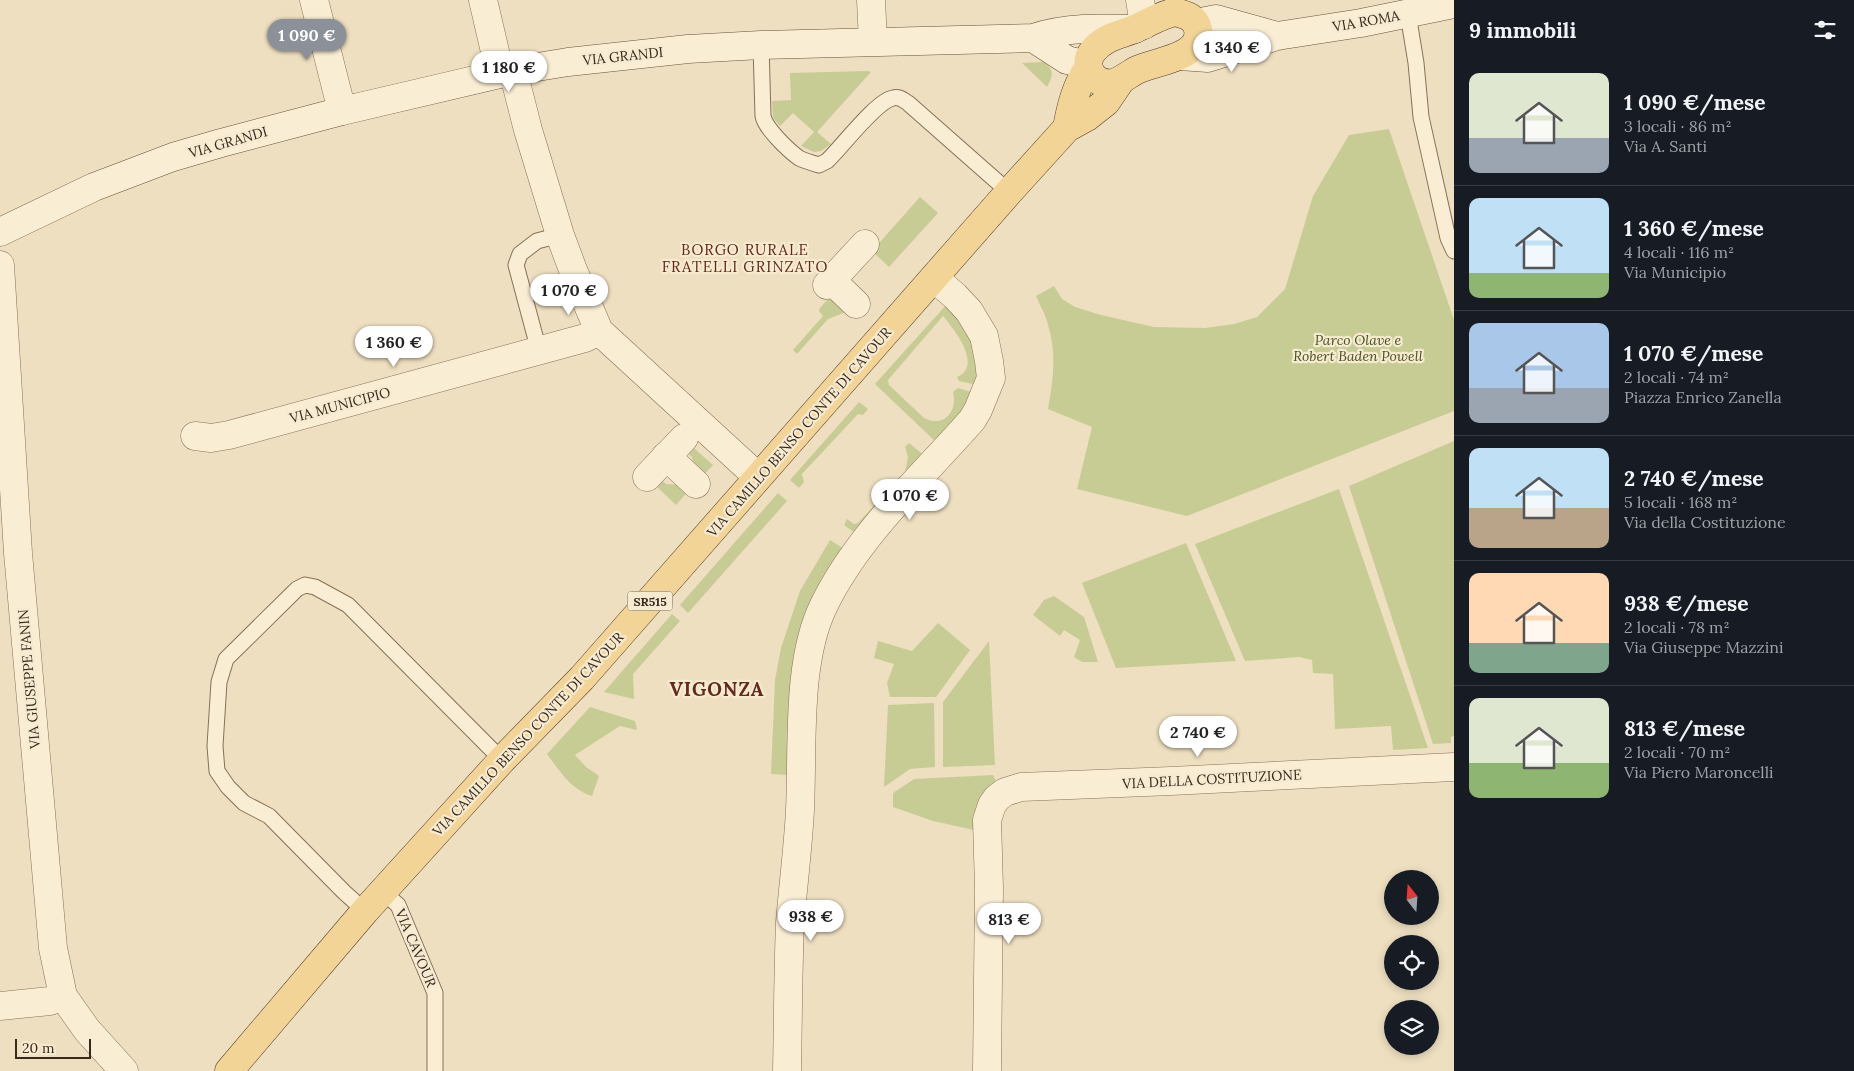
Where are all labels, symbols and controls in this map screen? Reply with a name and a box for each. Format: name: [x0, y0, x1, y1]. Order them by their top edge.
street label: VIA ROMA: [1330, 6, 1401, 36]
icon: filters: [1811, 16, 1839, 44]
text: 9 immobili: [1469, 17, 1576, 44]
pin: 1 090 €: [261, 18, 353, 61]
text: 1 090 €: [278, 25, 336, 45]
pin: 1 340 €: [1186, 30, 1278, 73]
text: 1 340 €: [1204, 37, 1260, 57]
street label: VIA GRANDI: [581, 43, 664, 69]
pin: 1 180 €: [463, 51, 555, 93]
text: 1 180 €: [482, 57, 536, 77]
text: 1 090 €/mese: [1624, 89, 1766, 116]
icon: home: [1509, 93, 1569, 153]
text: 3 locali · 86 m²: [1624, 116, 1732, 136]
street label: VIA GRANDI: [186, 122, 269, 162]
text: Via A. Santi: [1624, 136, 1707, 156]
text: 1 360 €/mese: [1624, 215, 1764, 242]
icon: home: [1509, 218, 1569, 278]
district label: BORGO RURALE FRATELLI GRINZATO: [662, 240, 828, 276]
text: 4 locali · 116 m²: [1624, 242, 1734, 262]
text: Via Municipio: [1624, 262, 1726, 282]
pin: 1 070 €: [523, 274, 615, 316]
text: 1 070 €: [541, 280, 597, 300]
street label: VIA CAMILLO BENSO CONTE DI CAVOUR: [702, 323, 895, 541]
pin: 1 360 €: [348, 326, 440, 368]
park label: Parco Olave e Robert Baden Powell: [1293, 331, 1423, 365]
text: 1 360 €: [366, 332, 422, 352]
text: 1 070 €/mese: [1624, 340, 1763, 367]
icon: home: [1509, 343, 1569, 403]
text: 2 locali · 74 m²: [1624, 367, 1729, 387]
street label: VIA MUNICIPIO: [287, 383, 392, 427]
text: Piazza Enrico Zanella: [1624, 387, 1782, 407]
text: 2 740 €/mese: [1624, 465, 1764, 492]
icon: home: [1509, 468, 1569, 528]
pin: 1 070 €: [864, 478, 956, 521]
text: 1 070 €: [882, 485, 938, 505]
text: 5 locali · 168 m²: [1624, 492, 1737, 512]
text: Via della Costituzione: [1624, 512, 1786, 532]
text: 938 €/mese: [1624, 590, 1749, 617]
road number: SR515: [628, 592, 672, 610]
icon: home: [1509, 593, 1569, 653]
street label: VIA GIUSEPPE FANIN: [14, 608, 44, 750]
text: 2 locali · 78 m²: [1624, 617, 1730, 637]
street label: VIA CAMILLO BENSO CONTE DI CAVOUR: [428, 628, 628, 840]
text: Via Giuseppe Mazzini: [1624, 637, 1783, 657]
district label: VIGONZA: [669, 677, 765, 701]
text: 813 €/mese: [1624, 715, 1745, 742]
pin: 2 740 €: [1152, 716, 1244, 758]
icon: home: [1509, 718, 1569, 778]
text: 2 740 €: [1170, 722, 1226, 742]
text: 2 locali · 70 m²: [1624, 742, 1731, 762]
text: Via Piero Maroncelli: [1624, 762, 1774, 782]
street label: VIA DELLA COSTITUZIONE: [1121, 765, 1302, 793]
north arrow: [1384, 870, 1439, 925]
map controls: [1384, 870, 1439, 1055]
pin: 938 €: [776, 900, 846, 942]
pin: 813 €: [974, 902, 1044, 945]
street label: VIA CAVOUR: [391, 905, 441, 990]
text: 938 €: [789, 906, 833, 926]
text: 813 €: [988, 909, 1030, 929]
button: locate: [1384, 935, 1439, 990]
button: layers: [1384, 1000, 1439, 1055]
scale bar: [15, 1036, 91, 1059]
text: 20 m: [22, 1039, 54, 1057]

